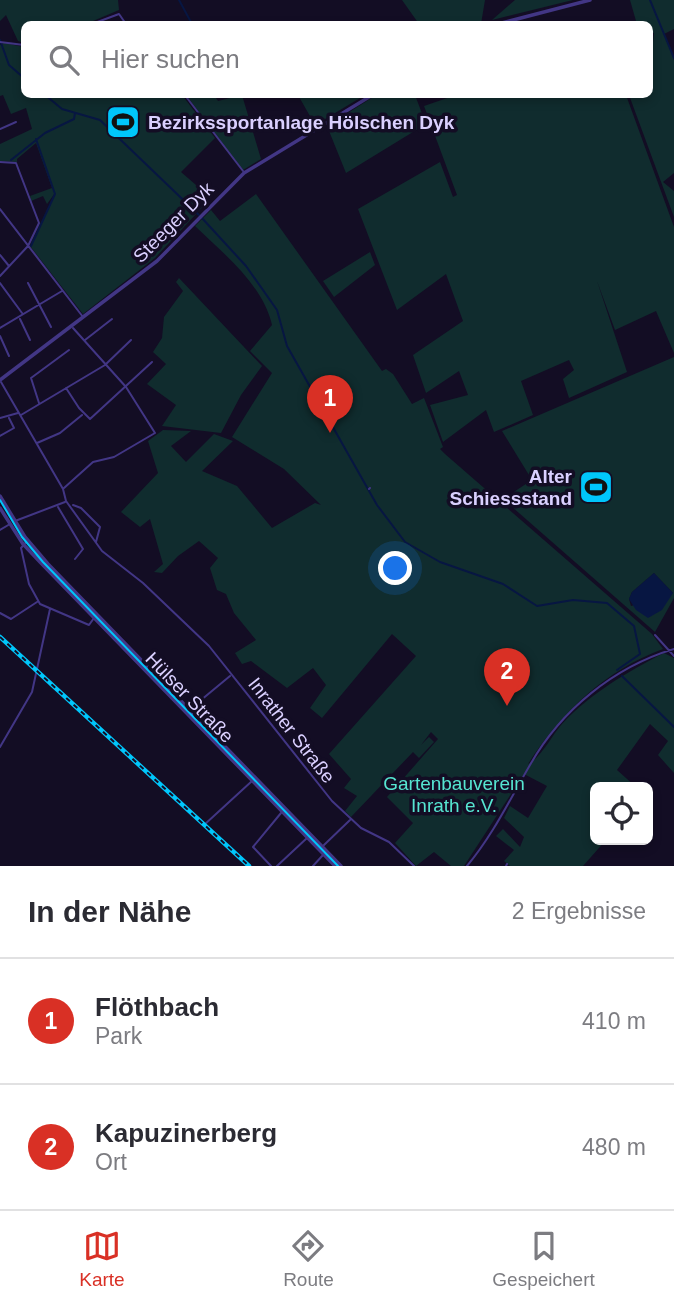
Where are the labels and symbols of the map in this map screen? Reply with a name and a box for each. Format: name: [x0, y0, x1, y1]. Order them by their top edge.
sports icon: Bezirkssportanlage Hölschen Dyk: [104, 103, 142, 141]
place label: Bezirkssportanlage Hölschen Dyk: [148, 112, 455, 133]
street label: Steeger Dyk: [129, 178, 218, 267]
pin: 1: [307, 375, 353, 433]
place label: Alter Schiessstand: [450, 466, 573, 509]
sports icon: Alter Schiessstand: [577, 468, 615, 506]
your location: [378, 551, 412, 585]
street label: Hülser Straße: [141, 648, 238, 747]
pin: 2: [484, 648, 530, 706]
street label: Inrather Straße: [244, 673, 339, 787]
park label: Gartenbauverein Inrath e.V.: [383, 773, 525, 816]

